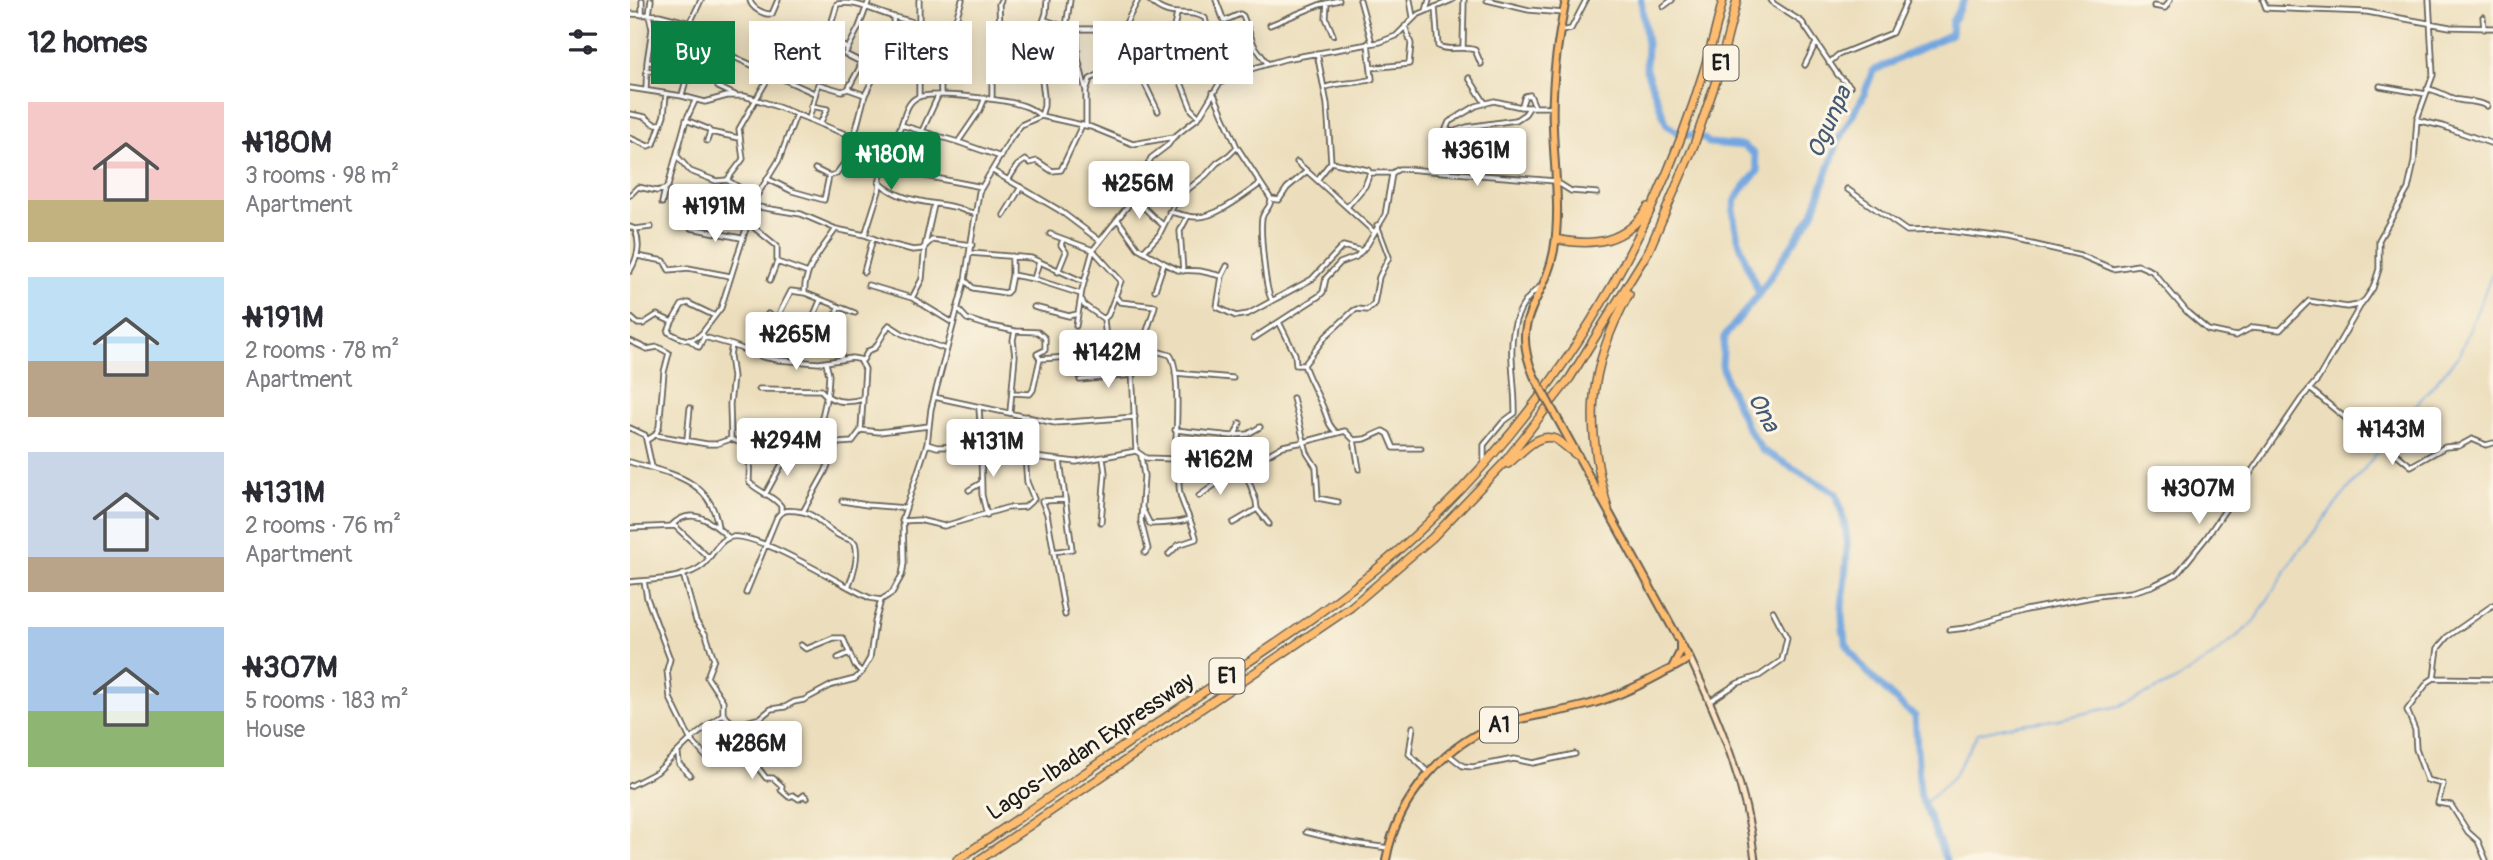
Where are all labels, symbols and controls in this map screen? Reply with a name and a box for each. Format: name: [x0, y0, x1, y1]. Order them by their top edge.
chip: Buy: [651, 21, 735, 84]
chip: Rent: [749, 21, 845, 84]
chip: Filters: [859, 21, 972, 84]
chip: New: [986, 21, 1079, 84]
chip: Apartment: [1093, 21, 1253, 84]
icon: filters: [564, 23, 602, 61]
text: 12 homes: [28, 24, 147, 61]
road number: E1: [1704, 46, 1738, 80]
water label: Ogunpa: [1801, 80, 1859, 163]
text: ₦180M: [245, 124, 332, 161]
pin: ₦361M: [1428, 128, 1526, 188]
icon: home: [84, 130, 168, 214]
pin: ₦180M: [842, 132, 940, 192]
text: ₦361M: [1444, 136, 1510, 165]
text: ₦180M: [858, 140, 924, 169]
text: 3 rooms · 98 m²: [245, 161, 399, 190]
pin: ₦256M: [1090, 162, 1188, 221]
text: ₦256M: [1104, 169, 1174, 198]
pin: ₦191M: [666, 184, 764, 244]
text: Apartment: [245, 190, 352, 219]
text: ₦191M: [685, 192, 745, 221]
text: ₦191M: [245, 299, 324, 336]
icon: home: [84, 305, 168, 389]
pin: ₦265M: [747, 312, 845, 372]
text: ₦265M: [761, 320, 831, 349]
pin: ₦142M: [1059, 330, 1157, 390]
text: 2 rooms · 78 m²: [245, 336, 399, 365]
text: ₦142M: [1075, 338, 1141, 367]
text: Apartment: [245, 365, 352, 394]
water label: Ona: [1741, 388, 1787, 438]
pin: ₦143M: [2343, 407, 2441, 467]
text: ₦143M: [2359, 415, 2425, 444]
pin: ₦294M: [738, 419, 836, 478]
pin: ₦131M: [944, 420, 1042, 479]
text: ₦294M: [753, 426, 821, 455]
text: ₦131M: [962, 427, 1024, 456]
pin: ₦162M: [1171, 438, 1269, 497]
text: ₦162M: [1187, 445, 1253, 474]
pin: ₦307M: [2150, 466, 2248, 526]
text: ₦131M: [245, 474, 325, 511]
text: ₦307M: [2163, 474, 2235, 503]
icon: home: [84, 480, 168, 564]
text: 2 rooms · 76 m²: [245, 511, 401, 540]
text: Apartment: [245, 540, 352, 569]
text: ₦307M: [245, 649, 338, 686]
icon: home: [84, 655, 168, 739]
road number: E1: [1210, 658, 1244, 694]
street label: Lagos-Ibadan Expressway: [981, 666, 1200, 827]
text: 5 rooms · 183 m²: [245, 686, 409, 715]
road number: A1: [1480, 708, 1518, 742]
text: House: [245, 715, 305, 744]
pin: ₦286M: [703, 722, 801, 781]
text: ₦286M: [718, 729, 786, 758]

